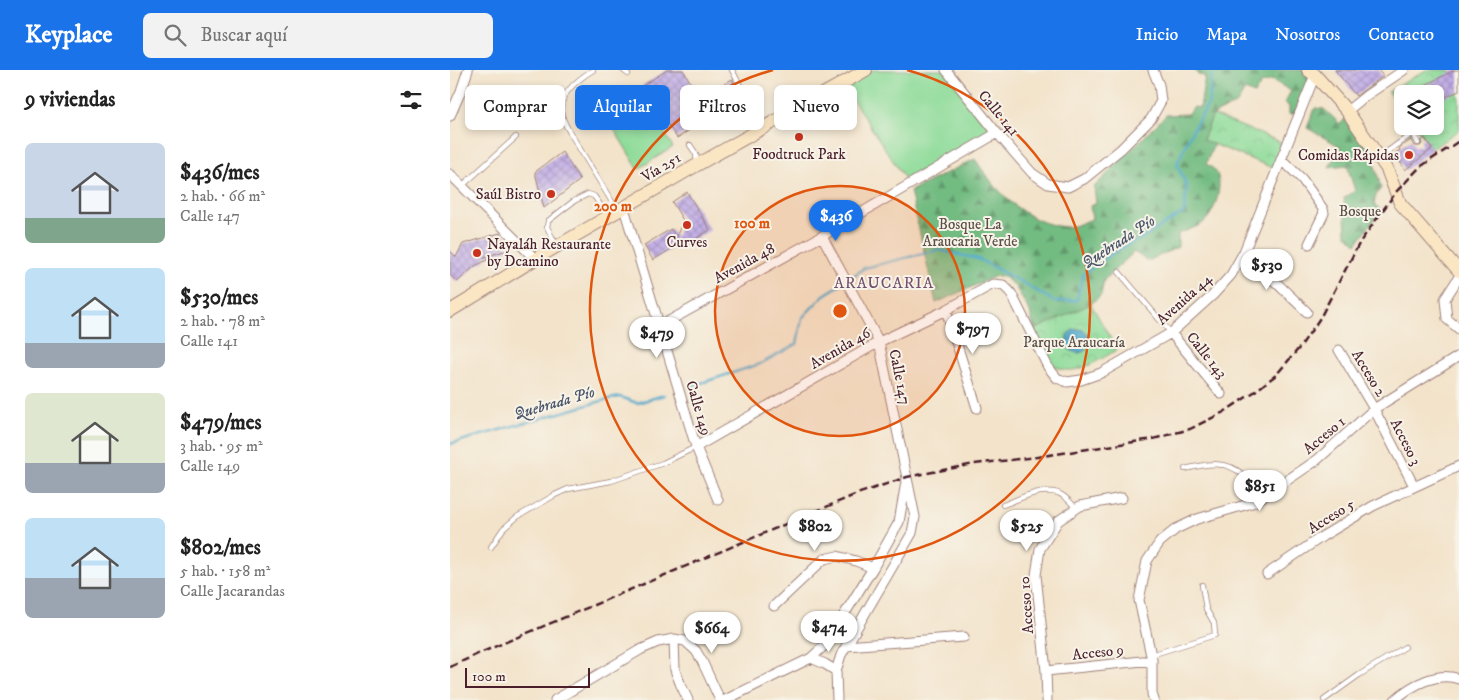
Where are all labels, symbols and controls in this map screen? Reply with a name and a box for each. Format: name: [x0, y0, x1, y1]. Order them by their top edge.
search box: [143, 13, 493, 58]
text: Keyplace: [25, 20, 113, 50]
icon: search: [161, 21, 189, 49]
text: Buscar aquí: [201, 24, 287, 47]
text: Inicio: [1136, 24, 1178, 46]
text: Mapa: [1206, 24, 1247, 46]
text: Nosotros: [1275, 24, 1340, 46]
text: Contacto: [1368, 24, 1434, 46]
chip: Comprar: [465, 85, 565, 130]
chip: Alquilar: [575, 85, 670, 130]
chip: Filtros: [680, 85, 764, 130]
chip: Nuevo: [774, 85, 857, 130]
map controls: [1394, 85, 1444, 135]
button: layers: [1394, 85, 1444, 135]
icon: filters: [397, 86, 425, 114]
street label: Calle 141: [974, 86, 1023, 140]
text: 9 viviendas: [25, 87, 115, 113]
marker: Foodtruck Park: [793, 131, 805, 143]
place label: Foodtruck Park: [752, 145, 846, 164]
place label: Comidas Rápidas: [1298, 146, 1399, 165]
street label: Vía 251: [637, 148, 684, 187]
marker: Comidas Rápidas: [1403, 149, 1415, 161]
text: $436/mes: [180, 160, 259, 186]
icon: home: [65, 163, 125, 223]
place label: Saúl Bistro: [476, 185, 541, 204]
text: 2 hab. · 66 m²: [180, 186, 265, 206]
marker: Saúl Bistro: [545, 188, 557, 200]
text: 200 m: [594, 197, 633, 216]
pin: $436: [806, 200, 866, 242]
park label: Bosque: [1339, 202, 1381, 221]
text: Calle 147: [180, 206, 240, 226]
text: $436: [820, 206, 852, 226]
water label: Quebrada Pío: [1078, 211, 1159, 273]
text: 100 m: [734, 214, 771, 233]
park label: Bosque La Araucaria Verde: [923, 215, 1017, 251]
marker: Curves: [681, 219, 693, 231]
place label: Curves: [667, 233, 707, 252]
place label: Nayaláh Restaurante by Dcamino: [487, 235, 611, 271]
street label: Avenida 48: [710, 239, 778, 288]
marker: Nayaláh Restaurante by Dcamino: [471, 247, 483, 259]
pin: $530: [1237, 248, 1297, 291]
text: $530: [1251, 255, 1283, 275]
street label: Avenida 44: [1153, 269, 1216, 329]
district label: ARAUCARIA: [834, 273, 934, 293]
text: $530/mes: [180, 285, 258, 311]
icon: home: [65, 288, 125, 348]
centre of rings: [831, 302, 849, 320]
text: 2 hab. · 78 m²: [180, 311, 265, 331]
pin: $797: [943, 312, 1003, 355]
pin: $479: [627, 316, 687, 359]
text: $797: [956, 319, 990, 339]
text: $479: [640, 323, 674, 343]
street label: Avenida 46: [806, 323, 875, 373]
street label: Calle 143: [1182, 328, 1231, 382]
text: Calle 141: [180, 331, 238, 351]
park label: Parque Araucaría: [1023, 333, 1126, 352]
street label: Acceso 2: [1347, 346, 1390, 401]
street label: Calle 147: [884, 348, 915, 407]
street label: Calle 149: [681, 378, 716, 438]
water label: Quebrada Pío: [512, 382, 597, 424]
text: $479/mes: [180, 410, 262, 436]
street label: Acceso 1: [1299, 412, 1349, 459]
icon: home: [65, 413, 125, 473]
street label: Acceso 3: [1386, 416, 1425, 469]
text: 3 hab. · 95 m²: [180, 436, 263, 456]
text: Calle 149: [180, 456, 240, 476]
pin: $851: [1230, 470, 1290, 512]
text: $851: [1245, 476, 1275, 496]
street label: Acceso 5: [1304, 494, 1359, 538]
pin: $802: [785, 510, 845, 552]
pin: $525: [997, 510, 1057, 552]
text: $802: [798, 516, 832, 536]
text: $525: [1011, 516, 1043, 536]
text: $802/mes: [180, 535, 261, 561]
icon: home: [65, 538, 125, 598]
text: 5 hab. · 158 m²: [180, 561, 270, 581]
street label: Acceso 10: [1015, 576, 1038, 634]
text: Calle Jacarandas: [180, 581, 285, 601]
pin: $474: [799, 610, 859, 653]
pin: $664: [682, 612, 742, 654]
text: $474: [812, 617, 846, 637]
text: $664: [695, 618, 729, 638]
street label: Acceso 9: [1071, 640, 1125, 665]
scale bar: [465, 665, 590, 688]
text: 100 m: [472, 668, 506, 686]

